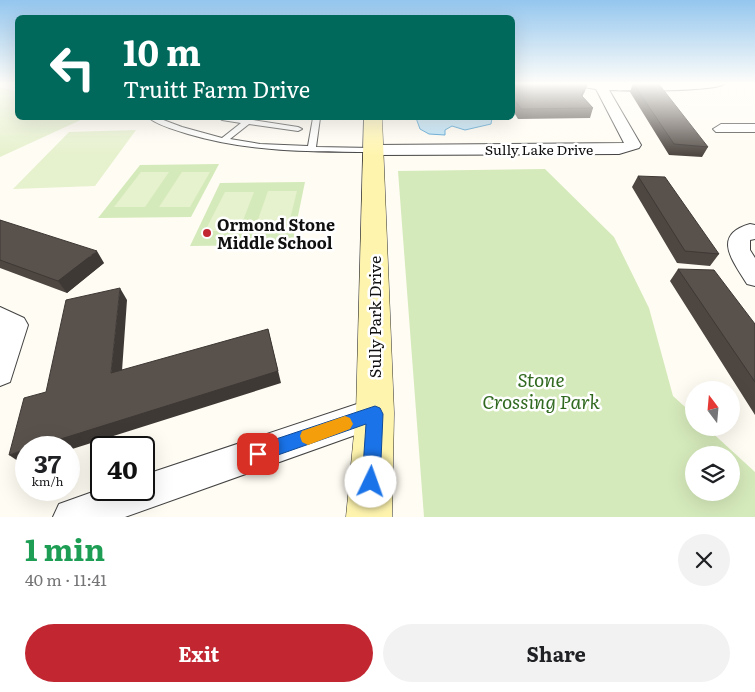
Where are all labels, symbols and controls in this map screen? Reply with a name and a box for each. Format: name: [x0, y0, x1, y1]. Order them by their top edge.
text: 10 m: [123, 25, 201, 77]
icon: left: [40, 35, 105, 100]
text: Truitt Farm Drive: [123, 72, 310, 105]
street label: Sully Lake Drive: [485, 139, 593, 159]
place label: Ormond Stone Middle School: [217, 212, 335, 254]
marker: Ormond Stone Middle School: [201, 227, 213, 239]
street label: Sully Park Drive: [362, 256, 386, 378]
park label: Stone Crossing Park: [482, 365, 600, 415]
north arrow: [685, 381, 740, 436]
map controls: [685, 381, 740, 501]
pin: [237, 433, 279, 475]
speed limit sign: 40: [90, 436, 155, 501]
icon: arrive: [244, 440, 272, 468]
text: 37: [34, 444, 61, 481]
button: layers: [685, 446, 740, 501]
position arrow: [344, 455, 396, 507]
text: km/h: [32, 472, 63, 490]
text: 1 min: [25, 526, 105, 570]
button: close: [678, 534, 730, 586]
text: 40 m · 11:41: [25, 567, 107, 591]
button: Exit: [25, 624, 373, 682]
button: Share: [383, 624, 730, 682]

